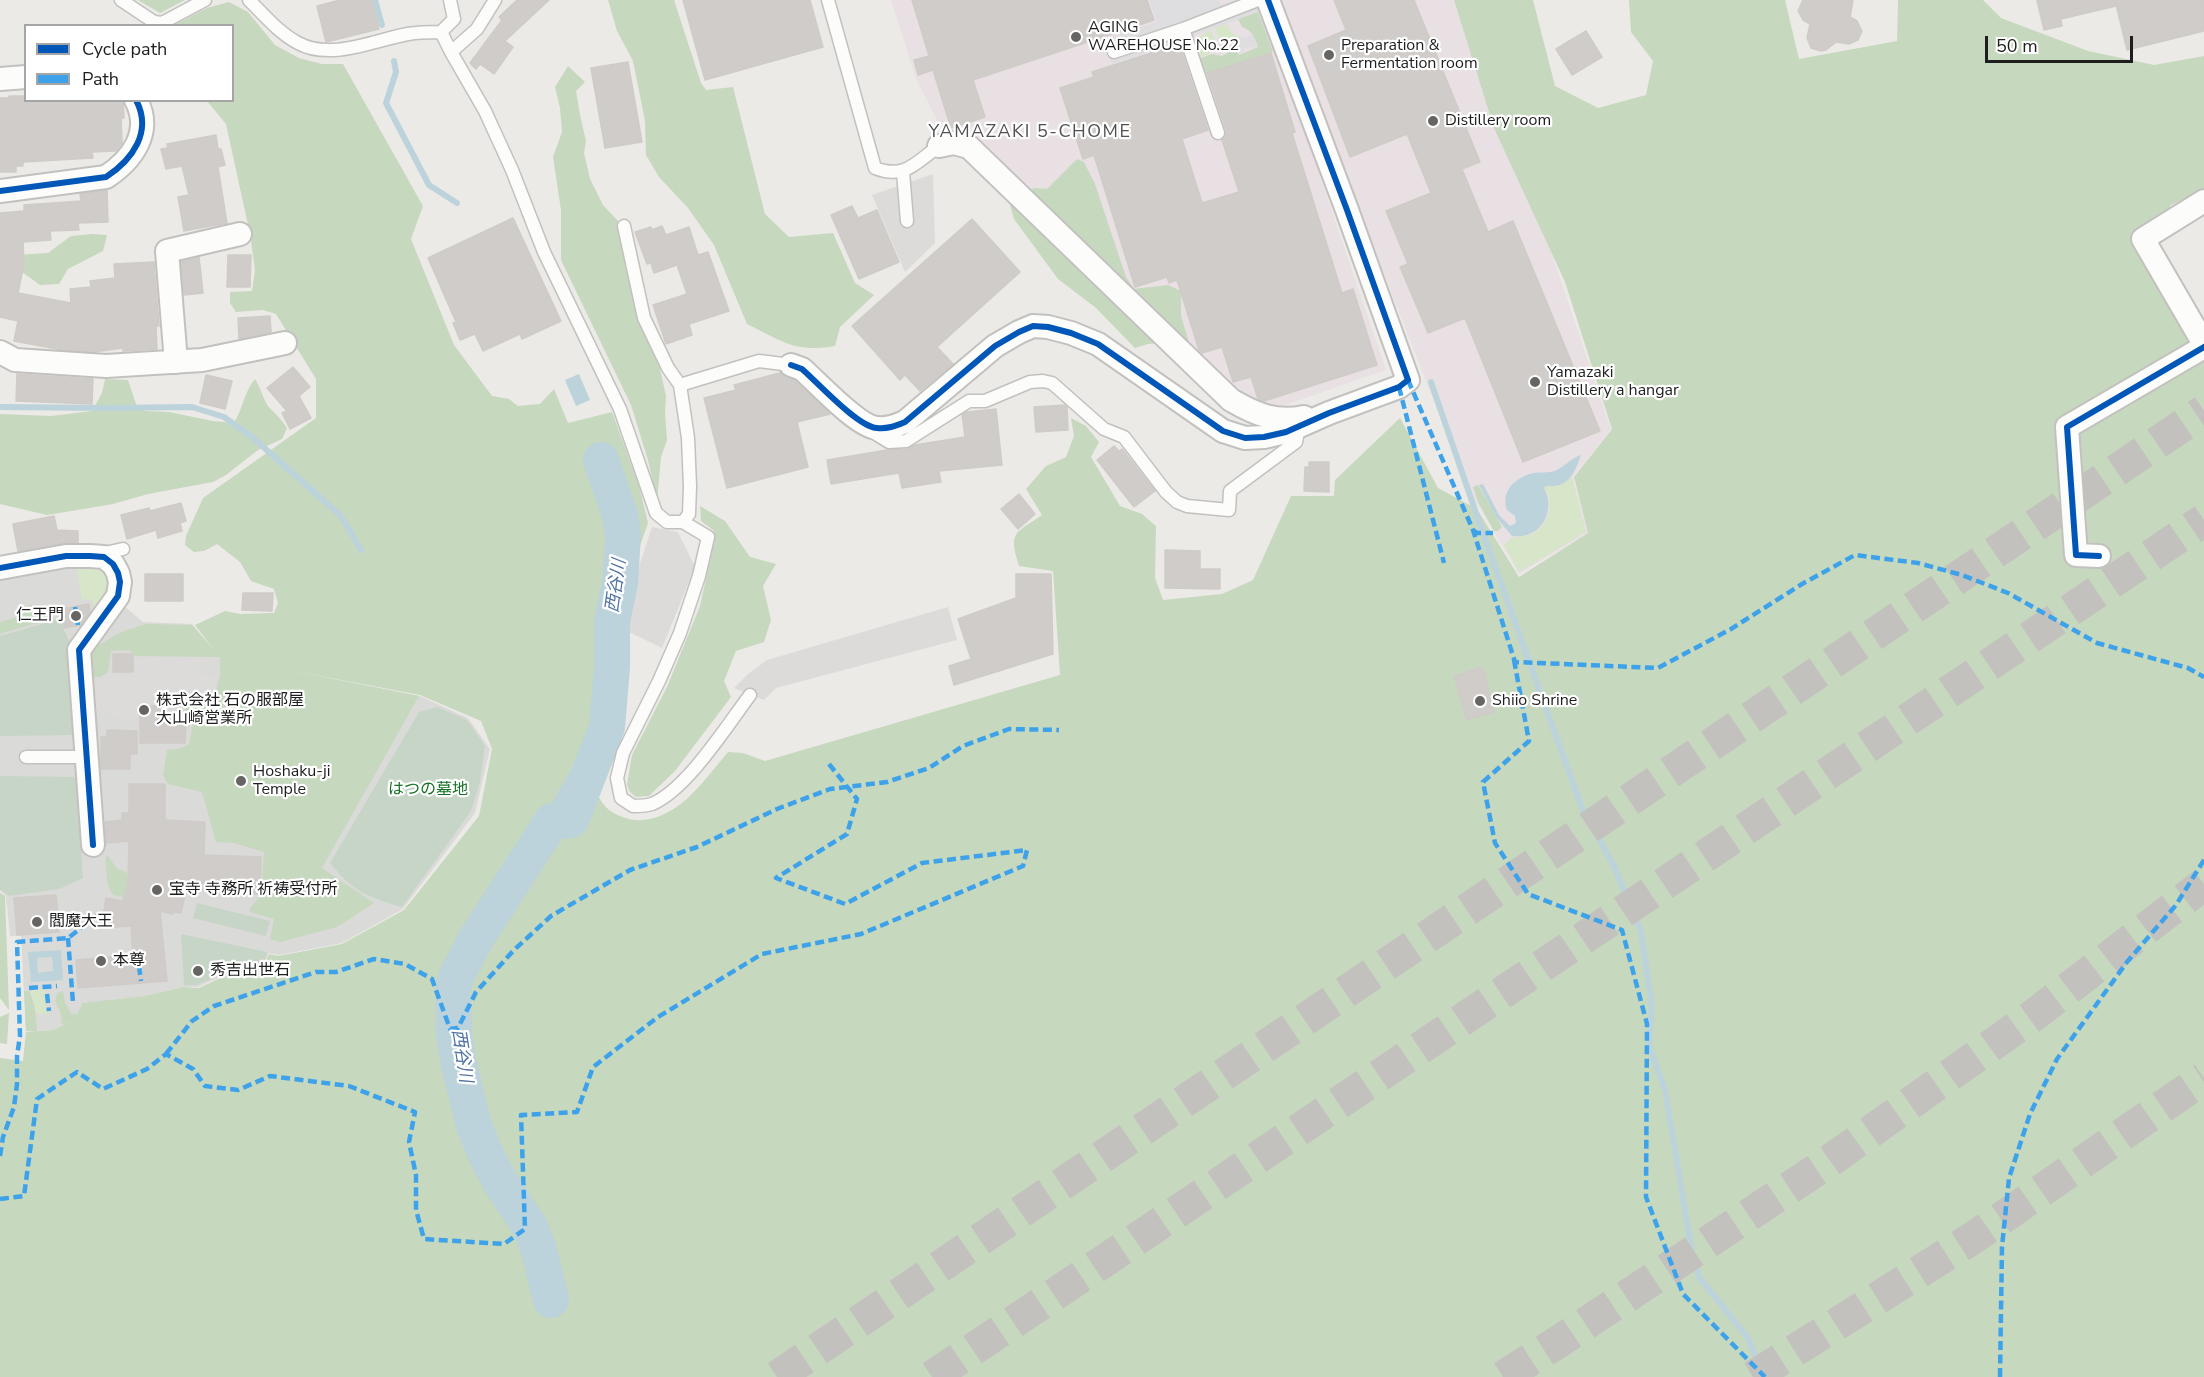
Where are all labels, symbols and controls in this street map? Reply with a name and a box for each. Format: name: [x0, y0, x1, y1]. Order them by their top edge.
place label: AGING WAREHOUSE No.22: [1088, 18, 1239, 56]
legend: [24, 24, 234, 102]
scale bar: [1988, 24, 2136, 62]
marker: AGING WAREHOUSE No.22: [1069, 30, 1083, 44]
text: 50 m: [1996, 34, 2038, 58]
place label: Preparation & Fermentation room: [1341, 36, 1478, 74]
text: Cycle path: [82, 37, 167, 61]
marker: Preparation & Fermentation room: [1322, 48, 1336, 62]
text: Path: [82, 67, 119, 91]
place label: Distillery room: [1445, 111, 1551, 131]
marker: Distillery room: [1426, 114, 1440, 128]
district label: YAMAZAKI 5-CHOME: [929, 122, 1131, 144]
place label: Yamazaki Distillery a hangar: [1547, 363, 1679, 401]
marker: Yamazaki Distillery a hangar: [1528, 375, 1542, 389]
water label: 西谷川: [603, 558, 631, 614]
place label: 仁王門: [16, 606, 64, 626]
marker: 仁王門: [69, 609, 83, 623]
place label: 株式会社 石の服部屋 大山崎営業所: [156, 691, 304, 729]
place label: Shiio Shrine: [1492, 691, 1577, 711]
marker: Shiio Shrine: [1473, 694, 1487, 708]
marker: 株式会社 石の服部屋 大山崎営業所: [137, 703, 151, 717]
place label: Hoshaku-ji Temple: [253, 762, 331, 800]
marker: Hoshaku-ji Temple: [234, 774, 248, 788]
park label: はつの墓地: [388, 780, 468, 800]
place label: 宝寺 寺務所 祈祷受付所: [169, 880, 337, 900]
marker: 宝寺 寺務所 祈祷受付所: [150, 883, 164, 897]
place label: 閻魔大王: [49, 912, 113, 932]
marker: 閻魔大王: [30, 915, 44, 929]
place label: 本尊: [113, 951, 145, 971]
marker: 本尊: [94, 954, 108, 968]
place label: 秀吉出世石: [210, 961, 290, 981]
marker: 秀吉出世石: [191, 964, 205, 978]
water label: 西谷川: [446, 1028, 476, 1084]

